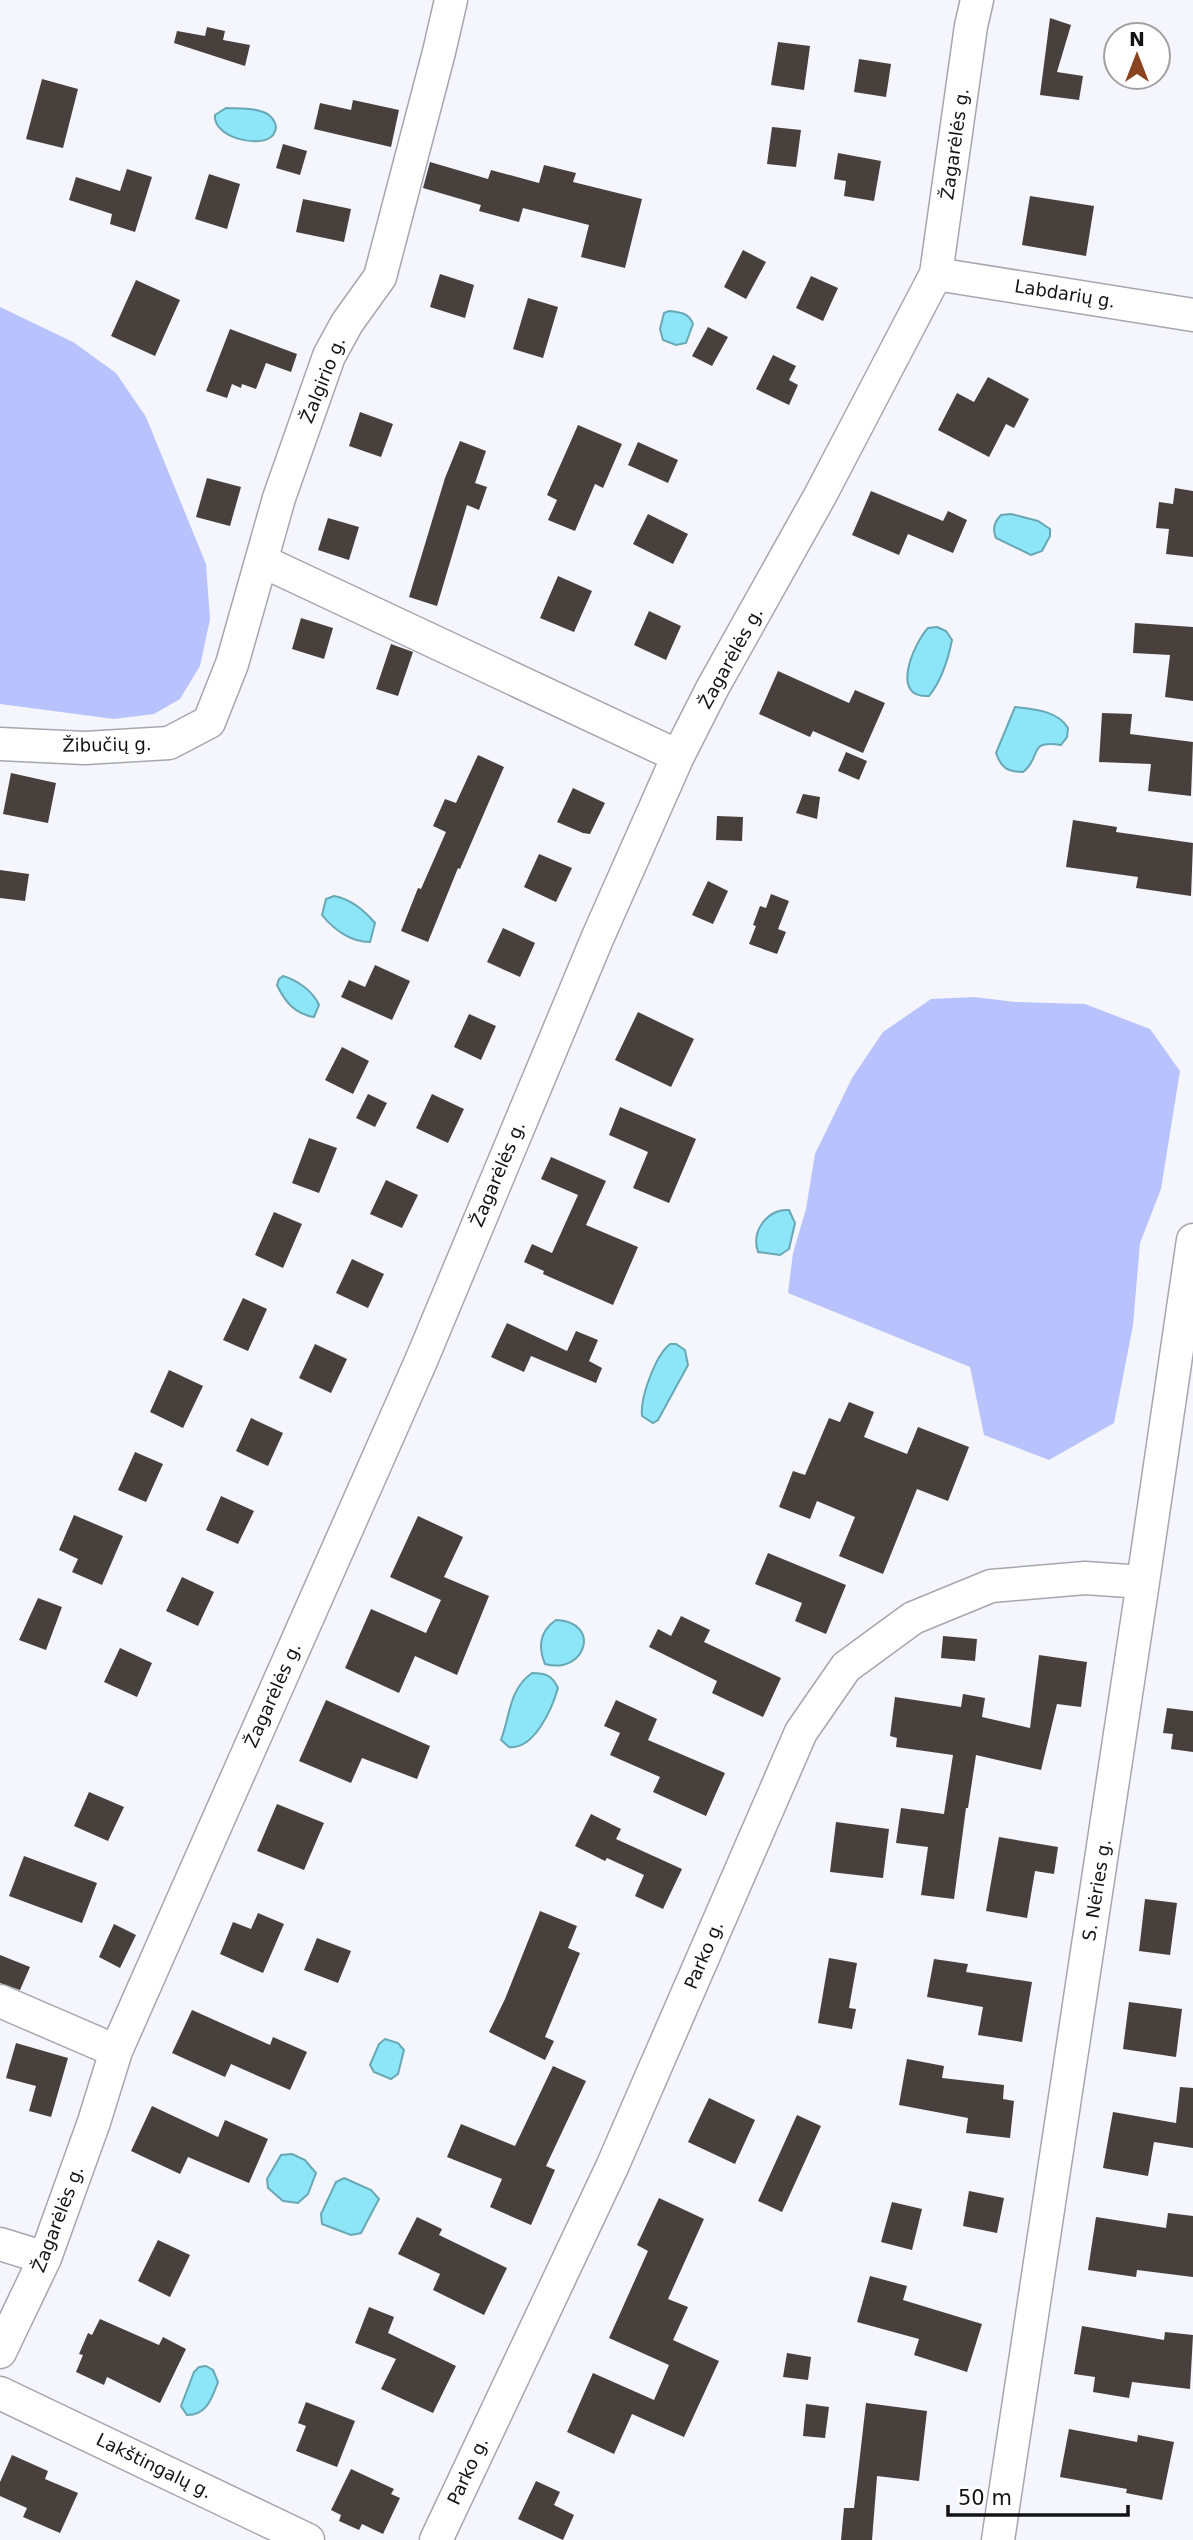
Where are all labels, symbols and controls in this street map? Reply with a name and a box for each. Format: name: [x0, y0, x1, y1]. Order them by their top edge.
north arrow: [1102, 21, 1172, 91]
text: N: [1129, 28, 1145, 50]
street label: Žagarėlės g.: [936, 87, 973, 201]
street label: Labdarių g.: [1013, 275, 1117, 312]
street label: Žalgirio g.: [296, 334, 349, 426]
street label: Žagarėlės g.: [694, 603, 767, 712]
street label: Žibučių g.: [62, 733, 152, 756]
street label: Žagarėlės g.: [466, 1118, 529, 1230]
street label: Žagarėlės g.: [240, 1639, 305, 1751]
street label: S. Nėries g.: [1078, 1837, 1115, 1942]
street label: Parko g.: [680, 1917, 727, 1992]
street label: Žagarėlės g.: [28, 2162, 88, 2275]
street label: Lakštingalų g.: [93, 2428, 215, 2503]
street label: Parko g.: [443, 2434, 492, 2508]
scale bar: [948, 2474, 1128, 2518]
text: 50 m: [958, 2486, 1012, 2510]

